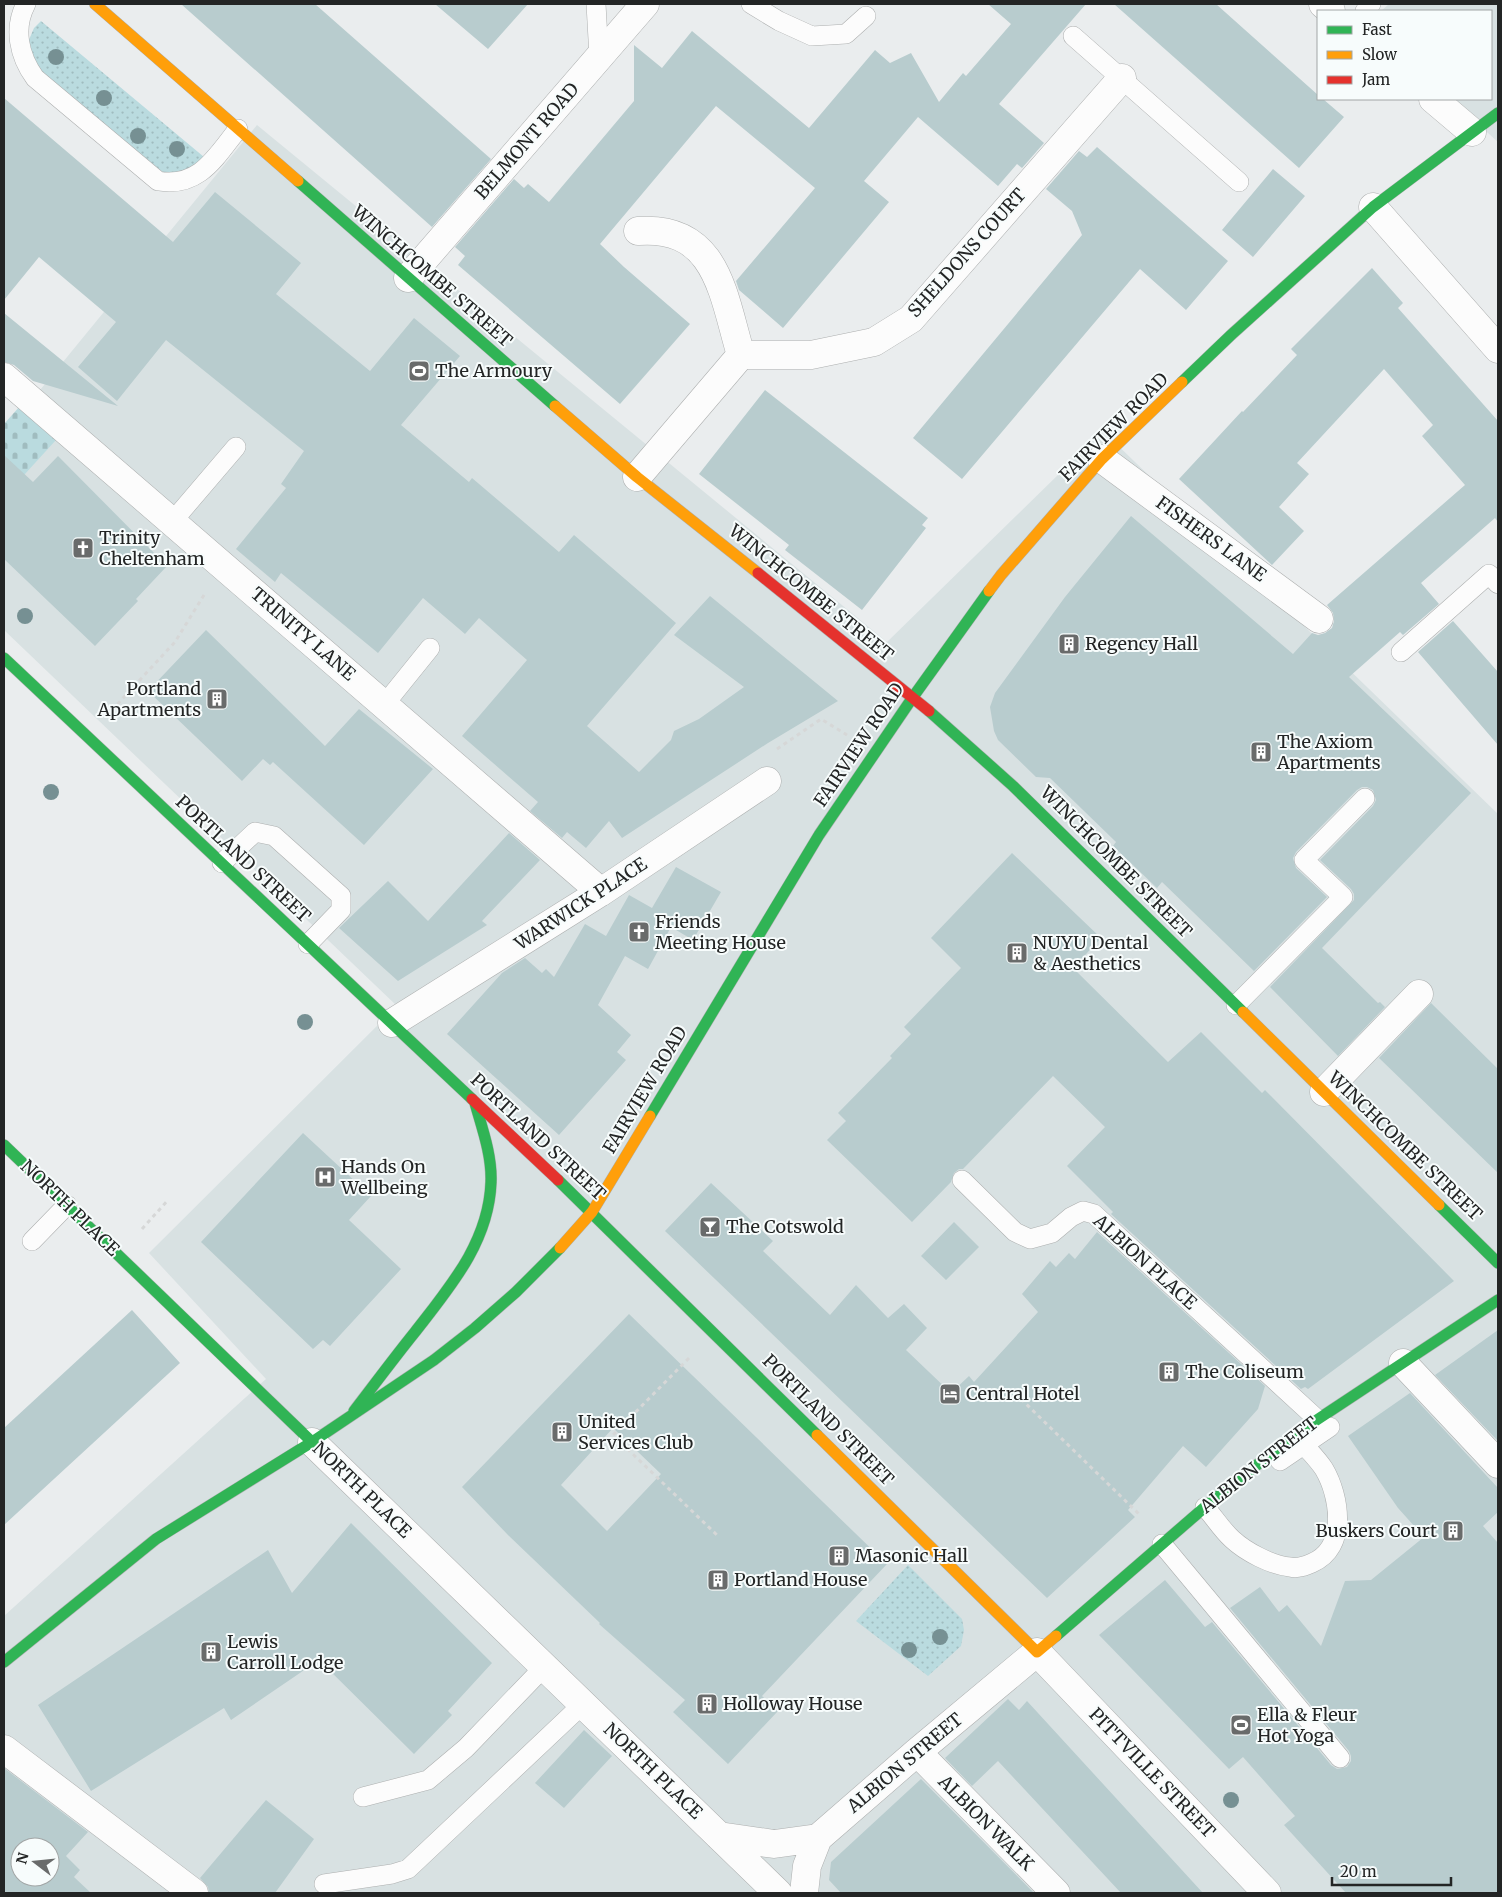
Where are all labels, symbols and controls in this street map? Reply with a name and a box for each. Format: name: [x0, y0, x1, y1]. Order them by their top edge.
legend: [1317, 10, 1492, 100]
text: Fast: [1362, 20, 1392, 39]
text: Slow: [1362, 45, 1397, 64]
text: Jam: [1361, 70, 1390, 89]
street label: BELMONT ROAD: [470, 78, 584, 204]
street label: SHELDONS COURT: [903, 183, 1031, 322]
street label: WINCHCOMBE STREET: [347, 199, 518, 352]
sports icon: The Armoury: [407, 359, 431, 383]
place label: The Armoury: [435, 359, 553, 382]
street label: FAIRVIEW ROAD: [1054, 367, 1173, 486]
street label: FISHERS LANE: [1152, 491, 1271, 587]
street label: WINCHCOMBE STREET: [724, 518, 899, 666]
place label: Trinity Cheltenham: [99, 526, 205, 570]
church icon: Trinity Cheltenham: [71, 536, 95, 560]
street label: TRINITY LANE: [246, 582, 361, 686]
building icon: Regency Hall: [1057, 632, 1081, 656]
place label: Regency Hall: [1085, 632, 1198, 655]
place label: Portland Apartments: [97, 677, 201, 721]
street label: FAIRVIEW ROAD: [809, 678, 909, 811]
building icon: Portland Apartments: [205, 687, 229, 711]
place label: The Axiom Apartments: [1276, 730, 1381, 774]
building icon: The Axiom Apartments: [1249, 740, 1273, 764]
street label: WINCHCOMBE STREET: [1035, 780, 1197, 943]
street label: PORTLAND STREET: [171, 790, 316, 927]
street label: WARWICK PLACE: [509, 852, 652, 955]
place label: Friends Meeting House: [655, 910, 786, 954]
church icon: Friends Meeting House: [627, 920, 651, 944]
place label: NUYU Dental & Aesthetics: [1033, 931, 1149, 975]
building icon: NUYU Dental & Aesthetics: [1005, 941, 1029, 965]
street label: FAIRVIEW ROAD: [597, 1022, 692, 1158]
street label: WINCHCOMBE STREET: [1323, 1065, 1487, 1226]
street label: PORTLAND STREET: [466, 1068, 611, 1205]
street label: NORTH PLACE: [16, 1155, 125, 1261]
place label: Hands On Wellbeing: [340, 1155, 428, 1199]
hospital icon: Hands On Wellbeing: [313, 1165, 337, 1189]
street label: ALBION PLACE: [1088, 1209, 1202, 1314]
bar icon: The Cotswold: [698, 1215, 722, 1239]
place label: The Cotswold: [726, 1215, 844, 1238]
street label: PORTLAND STREET: [758, 1349, 899, 1490]
building icon: The Coliseum: [1157, 1360, 1181, 1384]
place label: The Coliseum: [1185, 1360, 1304, 1383]
hotel icon: Central Hotel: [938, 1382, 962, 1406]
place label: Central Hotel: [966, 1382, 1080, 1405]
place label: United Services Club: [578, 1410, 694, 1454]
street label: ALBION STREET: [1194, 1411, 1323, 1518]
building icon: United Services Club: [550, 1420, 574, 1444]
street label: NORTH PLACE: [308, 1437, 417, 1543]
place label: Buskers Court: [1315, 1519, 1437, 1542]
building icon: Buskers Court: [1441, 1519, 1465, 1543]
building icon: Masonic Hall: [827, 1544, 851, 1568]
place label: Masonic Hall: [855, 1544, 969, 1567]
building icon: Portland House: [706, 1568, 730, 1592]
place label: Portland House: [734, 1568, 867, 1591]
place label: Lewis Carroll Lodge: [227, 1630, 343, 1674]
building icon: Lewis Carroll Lodge: [199, 1640, 223, 1664]
building icon: Holloway House: [695, 1692, 719, 1716]
place label: Holloway House: [723, 1692, 862, 1715]
street label: PITTVILLE STREET: [1084, 1703, 1221, 1843]
place label: Ella & Fleur Hot Yoga: [1257, 1703, 1357, 1747]
street label: ALBION STREET: [842, 1707, 967, 1818]
sports icon: Ella & Fleur Hot Yoga: [1229, 1713, 1253, 1737]
street label: NORTH PLACE: [599, 1718, 708, 1824]
street label: ALBION WALK: [933, 1769, 1039, 1875]
north arrow: [10, 1837, 60, 1887]
text: N: [12, 1851, 33, 1866]
scale bar: [1332, 1854, 1451, 1886]
text: 20 m: [1340, 1862, 1377, 1881]

